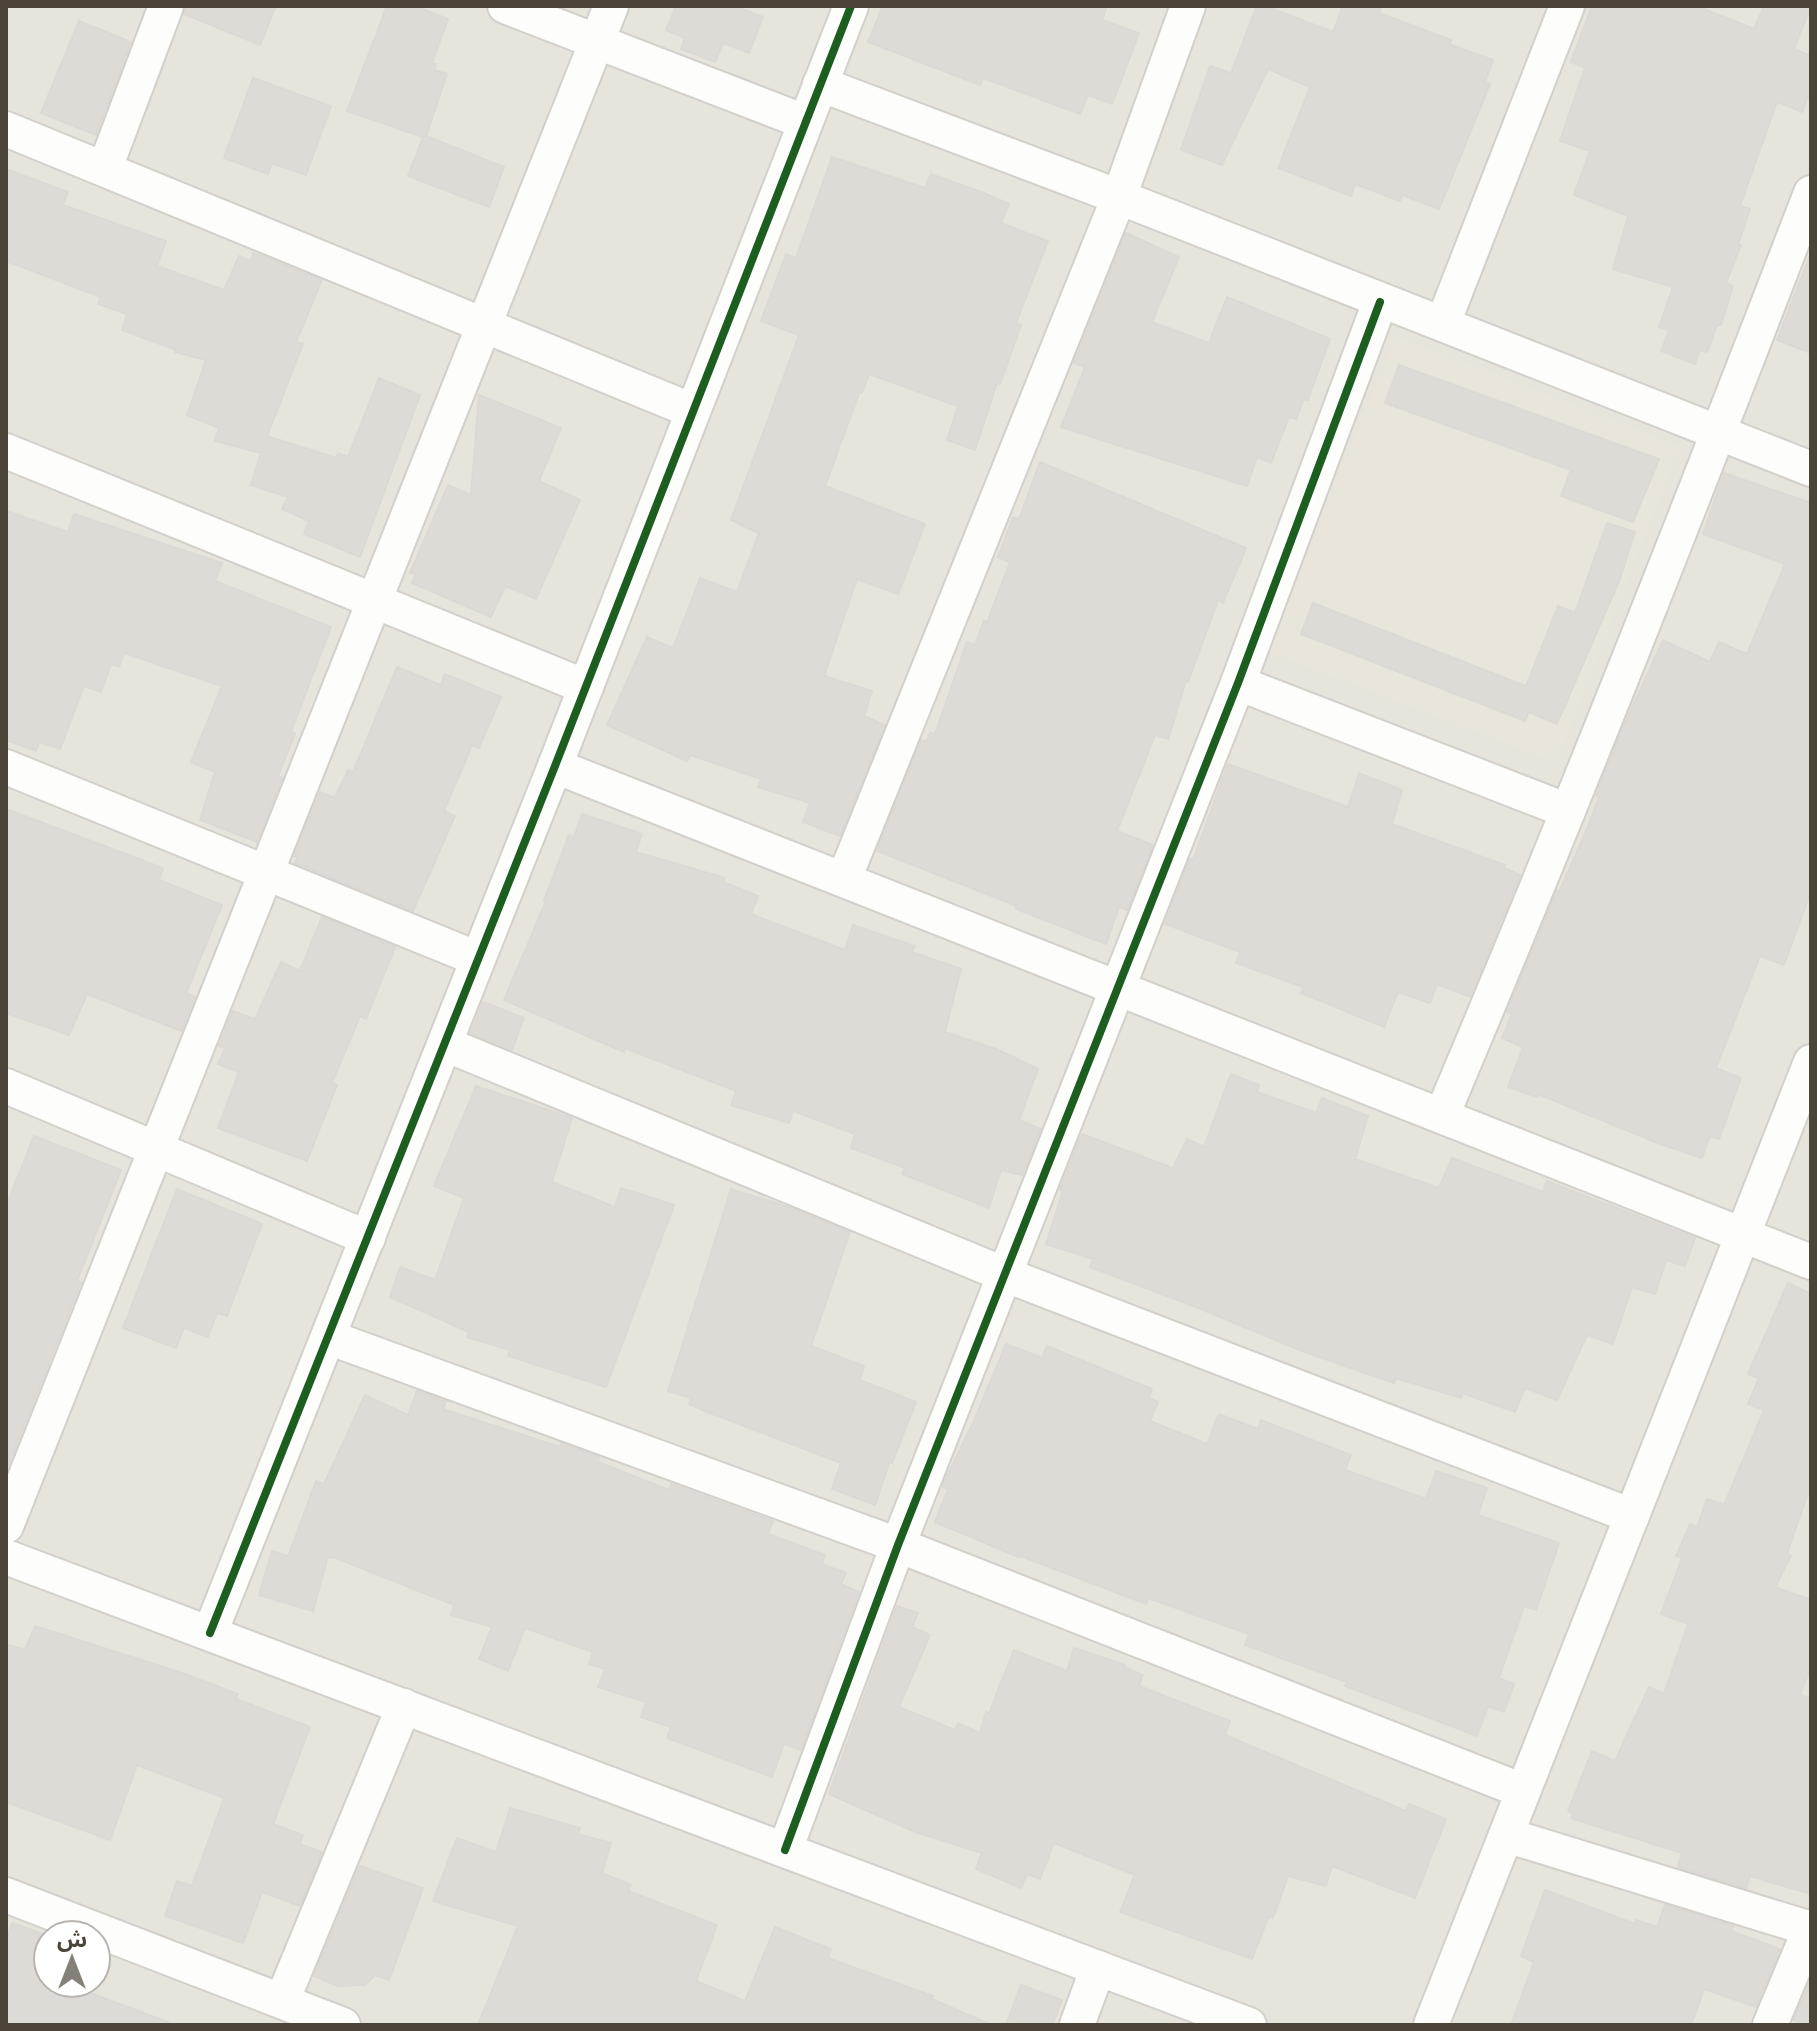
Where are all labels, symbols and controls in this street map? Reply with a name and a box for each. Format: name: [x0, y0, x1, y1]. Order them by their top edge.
north arrow: [32, 1919, 112, 1999]
text: ش: [57, 1925, 87, 1952]

